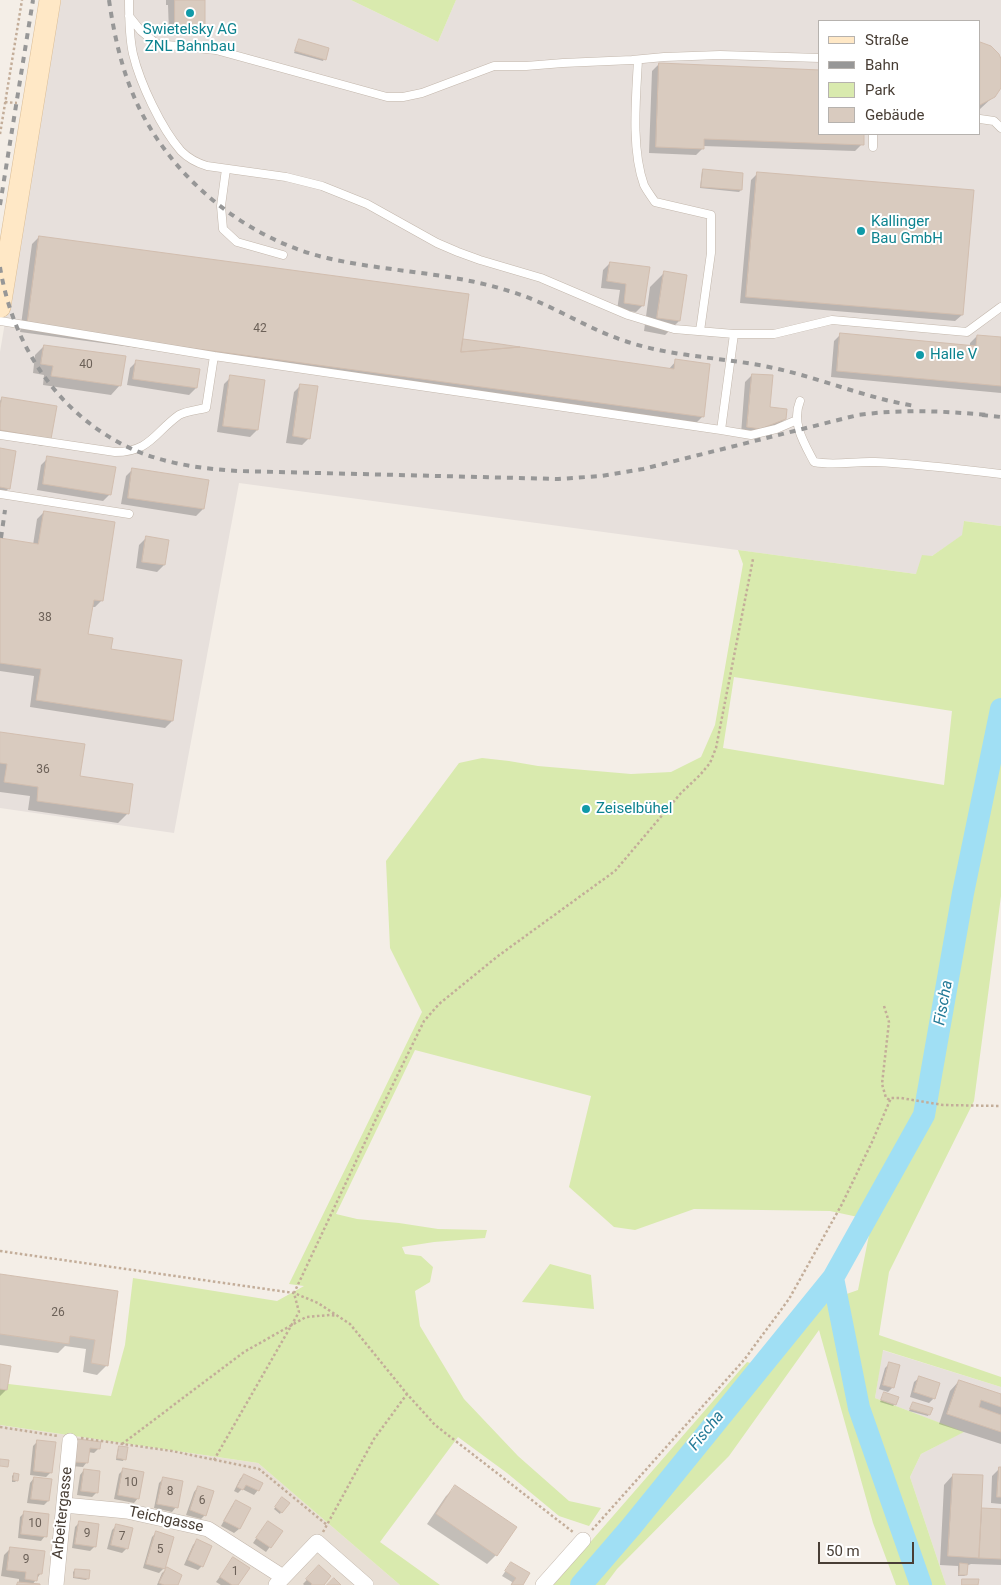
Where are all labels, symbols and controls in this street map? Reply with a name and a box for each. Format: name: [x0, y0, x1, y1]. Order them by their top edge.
marker: Swietelsky AG ZNL Bahnbau: [184, 7, 196, 19]
legend: [818, 20, 981, 135]
place label: Swietelsky AG ZNL Bahnbau: [143, 21, 237, 56]
text: Straße: [865, 31, 909, 49]
text: Bahn: [865, 56, 899, 74]
text: Park: [865, 81, 895, 99]
text: Gebäude: [865, 106, 924, 124]
place label: Kallinger Bau GmbH: [871, 213, 943, 248]
marker: Kallinger Bau GmbH: [855, 225, 867, 237]
house number: 42: [253, 322, 267, 336]
place label: Halle V: [930, 346, 977, 364]
marker: Halle V: [914, 349, 926, 361]
house number: 40: [79, 358, 93, 372]
house number: 38: [38, 611, 52, 625]
house number: 36: [36, 763, 50, 777]
place label: Zeiselbühel: [596, 800, 672, 818]
marker: Zeiselbühel: [580, 803, 592, 815]
water label: Fischa: [931, 979, 957, 1027]
house number: 26: [51, 1306, 65, 1320]
water label: Fischa: [685, 1407, 729, 1455]
street label: Arbeitergasse: [49, 1466, 77, 1560]
house number: 10: [124, 1476, 138, 1490]
house number: 8: [167, 1485, 173, 1499]
house number: 6: [199, 1494, 205, 1508]
street label: Teichgasse: [127, 1503, 205, 1537]
house number: 10: [28, 1517, 42, 1531]
house number: 9: [84, 1527, 90, 1541]
house number: 7: [119, 1530, 125, 1544]
scale bar: [821, 1532, 917, 1564]
text: 50 m: [826, 1542, 860, 1560]
house number: 5: [157, 1543, 163, 1557]
house number: 9: [23, 1553, 29, 1567]
house number: 1: [232, 1565, 238, 1579]

